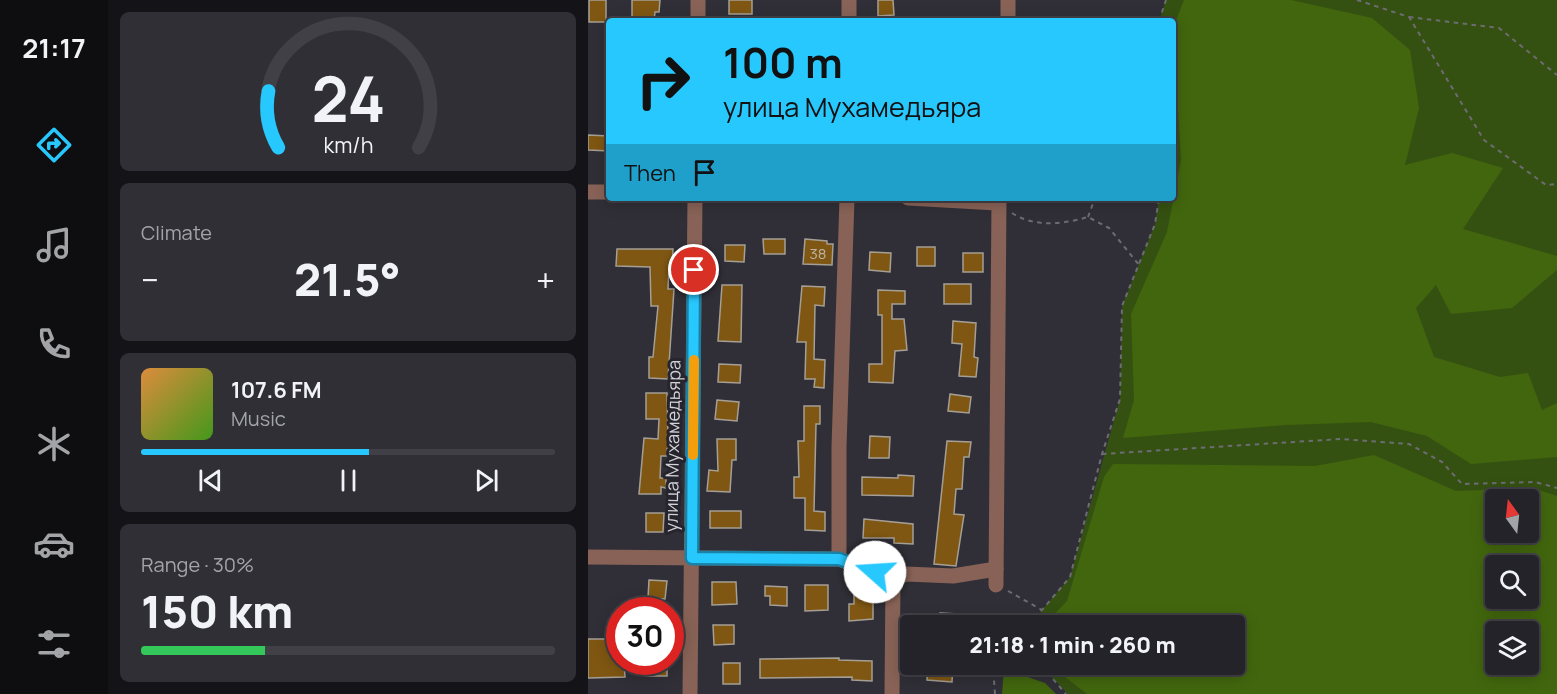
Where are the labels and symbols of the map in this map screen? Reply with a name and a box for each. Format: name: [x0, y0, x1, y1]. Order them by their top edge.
house number: 38: [809, 243, 827, 264]
pin: [668, 244, 719, 295]
street label: улица Мухамедьяра: [658, 360, 686, 532]
north arrow: [1485, 489, 1539, 543]
position arrow: [843, 540, 907, 604]
speed limit sign: 30: [606, 597, 684, 675]

